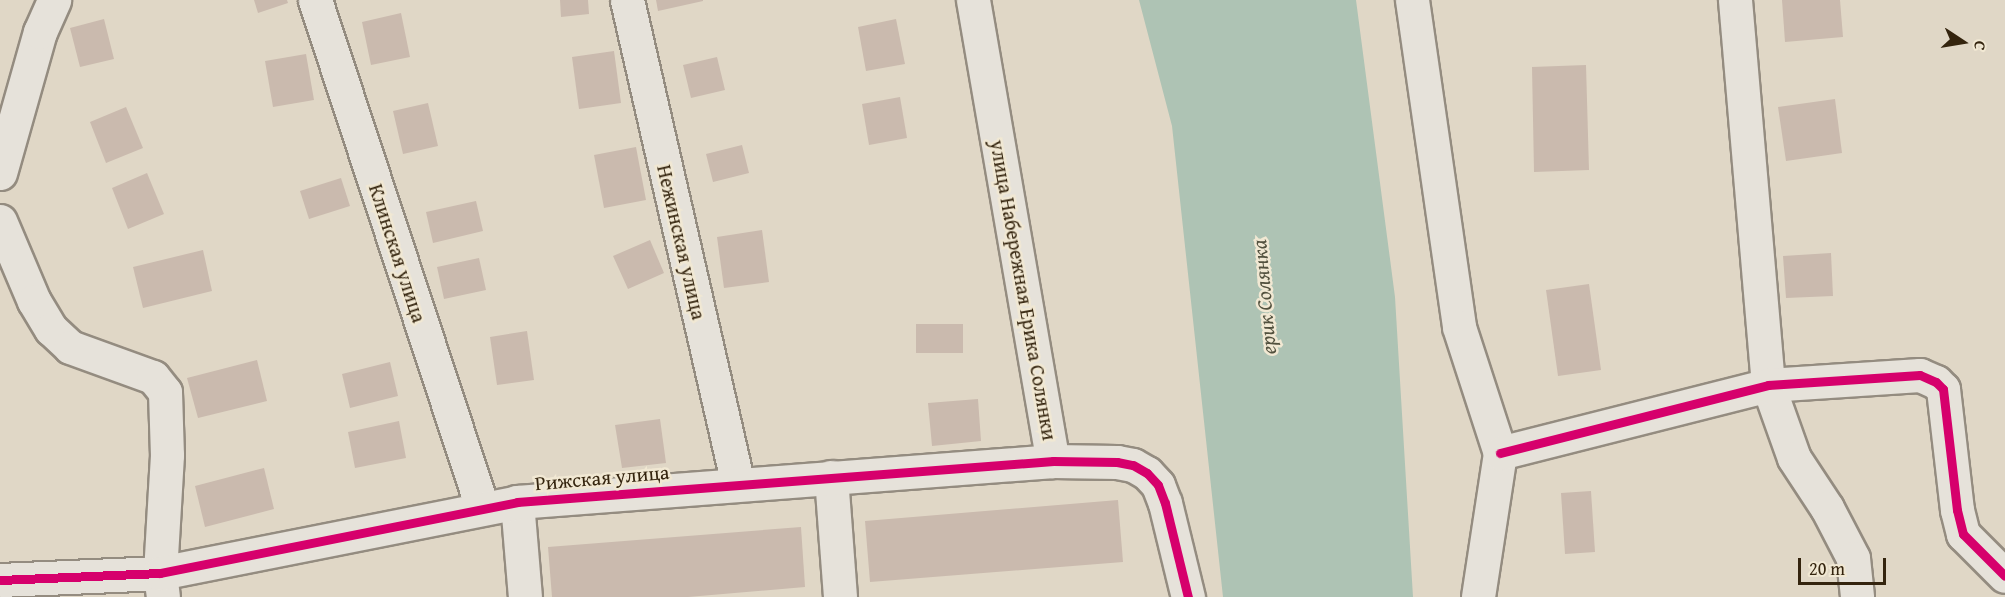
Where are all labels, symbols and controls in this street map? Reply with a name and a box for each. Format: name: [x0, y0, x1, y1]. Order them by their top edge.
north arrow: [1933, 12, 1993, 72]
text: С: [1968, 39, 1993, 53]
street label: улица Набережная Ерика Солянки: [986, 138, 1062, 442]
street label: Нежинская улица: [653, 162, 711, 322]
street label: Клинская улица: [364, 181, 432, 325]
water label: ерик Солянка: [1246, 239, 1282, 355]
street label: Рижская улица: [534, 459, 670, 495]
scale bar: [1801, 546, 1890, 584]
text: 20 m: [1809, 555, 1845, 582]

